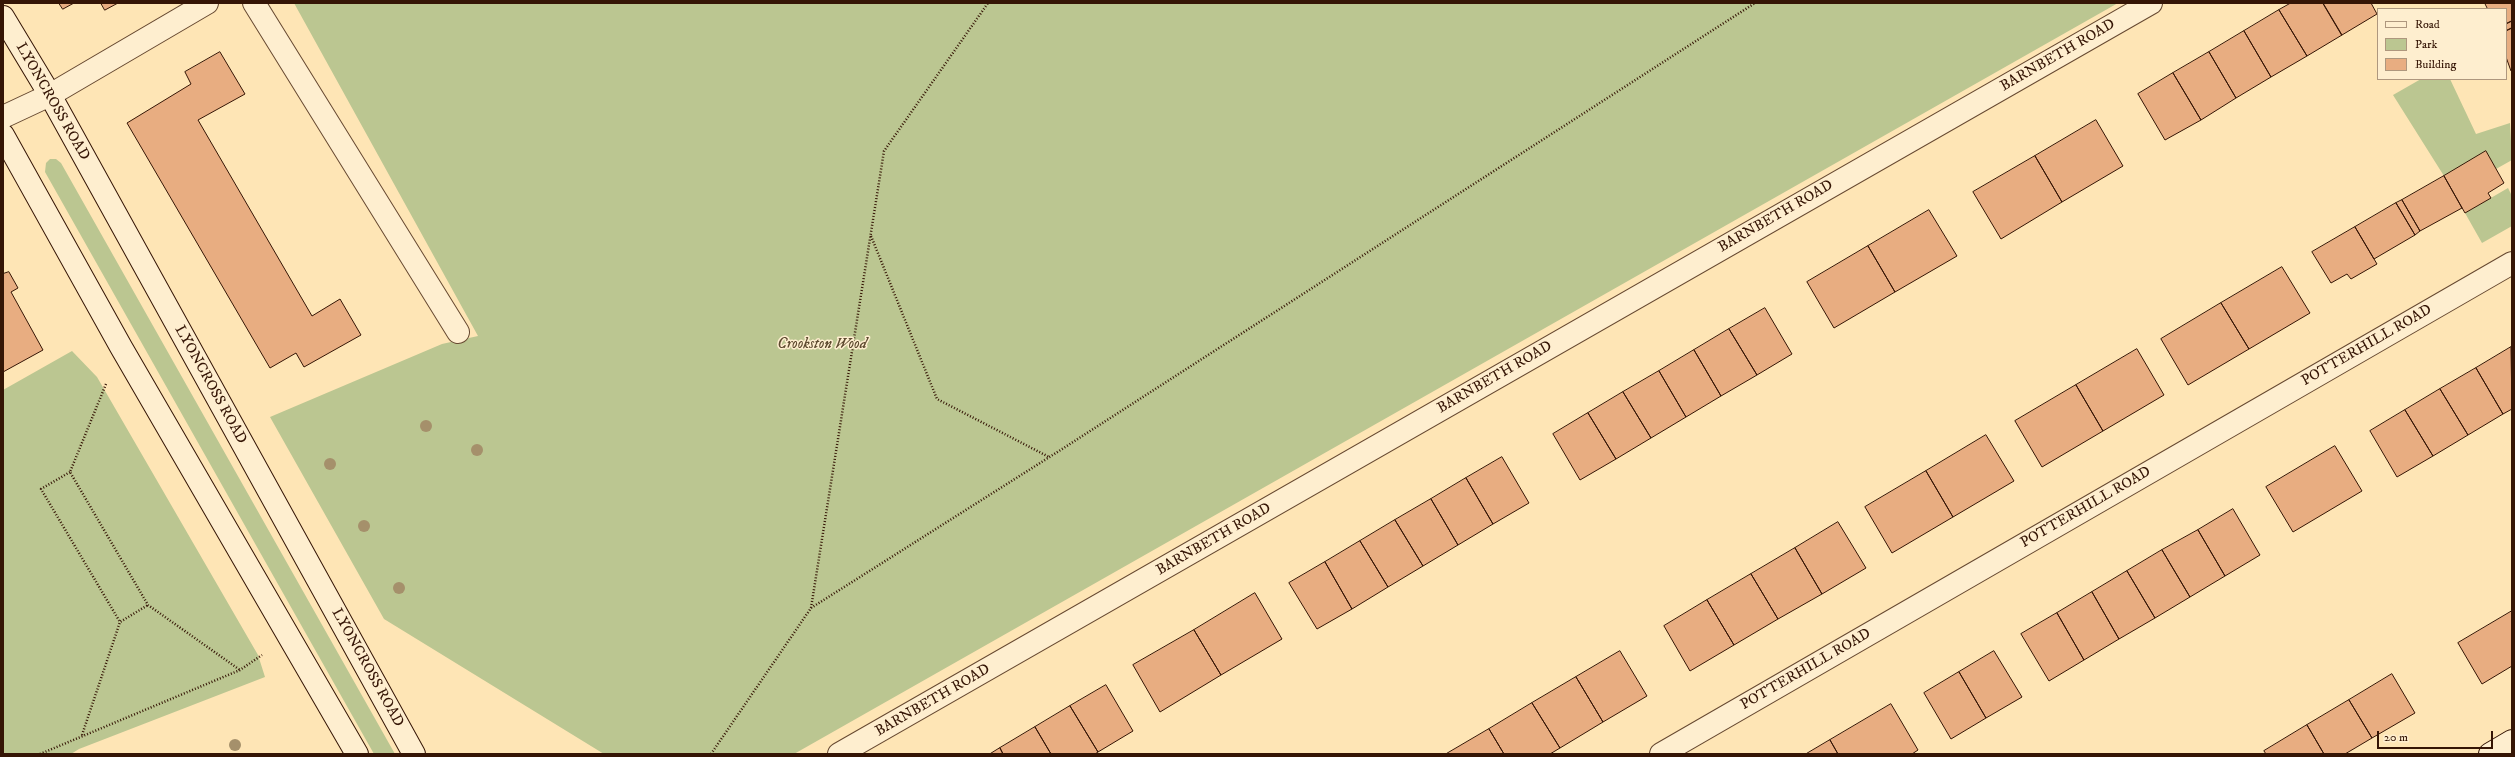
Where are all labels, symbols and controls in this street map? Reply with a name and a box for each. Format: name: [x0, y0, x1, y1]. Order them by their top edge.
legend: [2377, 8, 2507, 80]
street label: BARNBETH ROAD: [1997, 16, 2119, 96]
text: Road: [2415, 17, 2440, 32]
text: Park: [2415, 37, 2437, 52]
street label: LYONCROSS ROAD: [11, 40, 93, 164]
text: Building: [2415, 57, 2456, 72]
street label: BARNBETH ROAD: [1715, 177, 1837, 257]
street label: POTTERHILL ROAD: [2299, 301, 2435, 391]
street label: LYONCROSS ROAD: [170, 323, 250, 447]
park label: Crookston Wood: [777, 336, 867, 354]
street label: BARNBETH ROAD: [1434, 338, 1556, 418]
street label: POTTERHILL ROAD: [2018, 463, 2154, 553]
street label: BARNBETH ROAD: [1153, 500, 1275, 580]
street label: LYONCROSS ROAD: [327, 606, 407, 730]
street label: POTTERHILL ROAD: [1738, 625, 1874, 715]
street label: BARNBETH ROAD: [872, 661, 994, 741]
scale bar: [2379, 723, 2495, 749]
text: 20 m: [2384, 730, 2408, 745]

